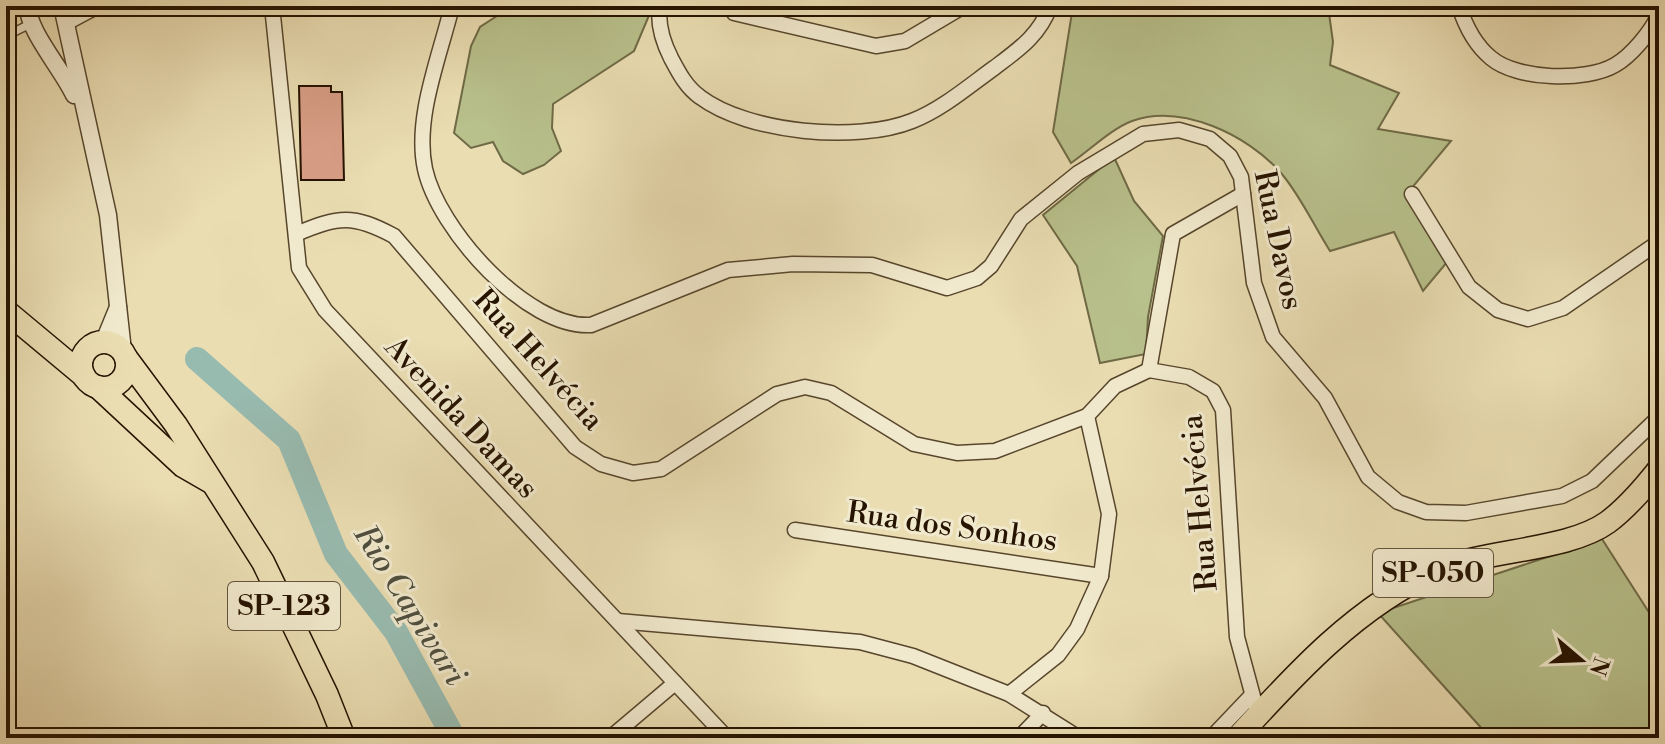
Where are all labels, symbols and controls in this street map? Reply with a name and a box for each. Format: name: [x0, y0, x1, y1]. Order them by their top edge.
street label: Rua Davos: [1245, 167, 1311, 313]
street label: Rua Helvécia: [465, 281, 612, 439]
street label: Avenida Damas: [375, 328, 546, 507]
street label: Rua Helvécia: [1173, 412, 1227, 593]
street label: Rua dos Sonhos: [844, 493, 1060, 561]
water label: Rio Capivari: [344, 516, 475, 693]
road number: SP-050: [1373, 549, 1493, 597]
road number: SP-123: [228, 582, 340, 630]
north arrow: [1541, 620, 1621, 700]
text: N: [1583, 653, 1614, 679]

